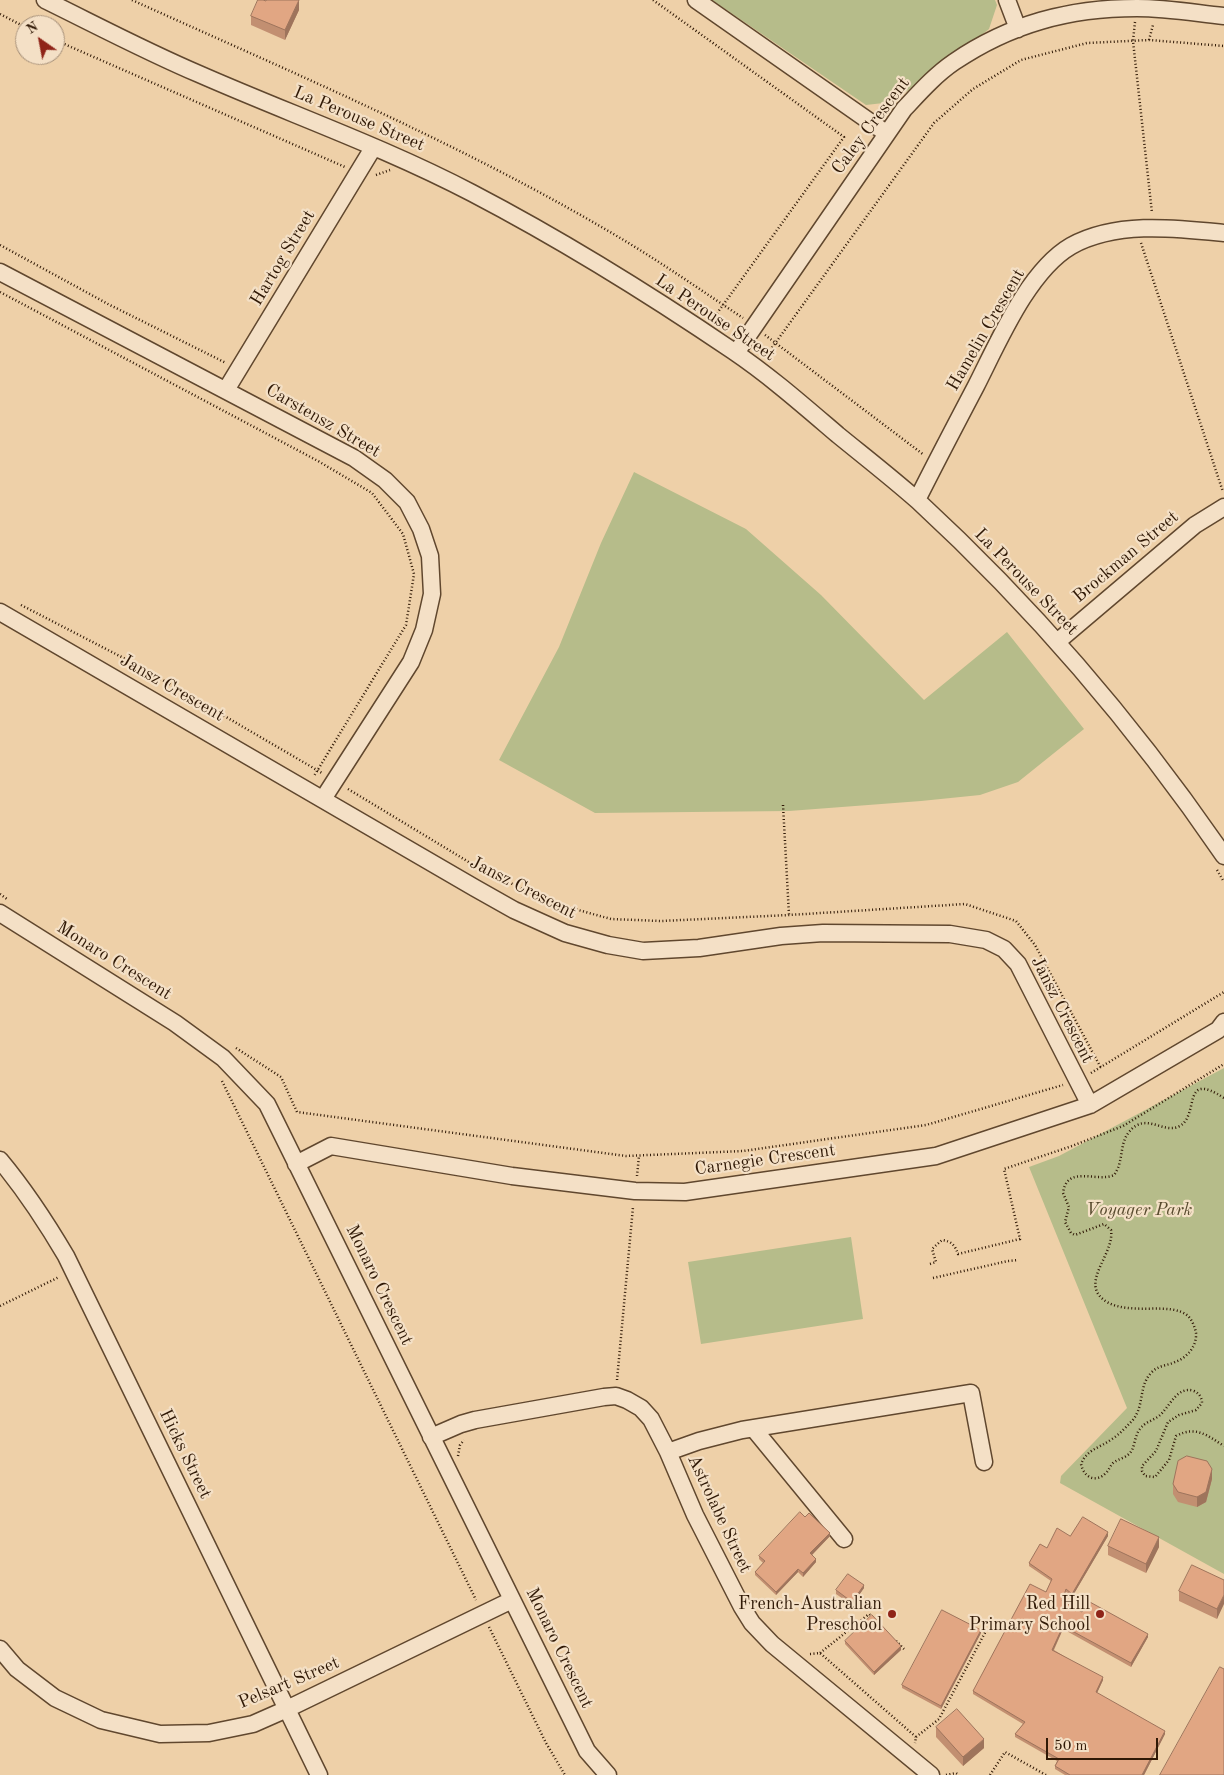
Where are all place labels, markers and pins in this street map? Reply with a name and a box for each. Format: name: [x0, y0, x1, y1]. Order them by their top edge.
place label: French-Australian Preschool: [738, 1593, 882, 1636]
place label: Red Hill Primary School: [969, 1593, 1090, 1636]
marker: French-Australian Preschool: [886, 1608, 898, 1620]
marker: Red Hill Primary School: [1094, 1608, 1106, 1620]

